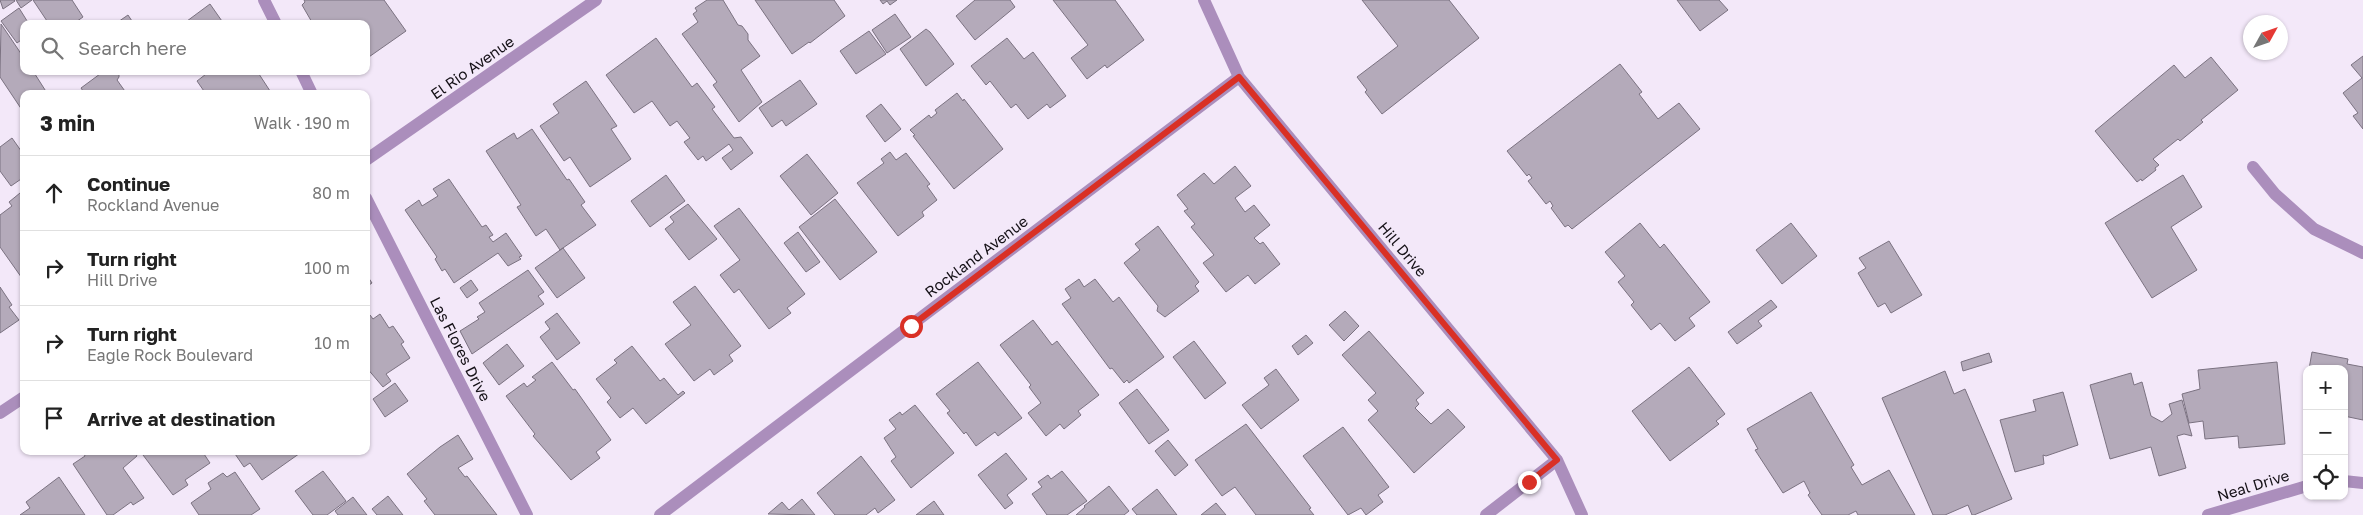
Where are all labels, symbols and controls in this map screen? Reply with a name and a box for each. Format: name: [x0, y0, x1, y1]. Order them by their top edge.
north arrow: [2243, 15, 2288, 60]
search box: [20, 20, 370, 75]
street label: El Rio Avenue: [427, 31, 517, 102]
icon: search: [38, 34, 66, 62]
text: Search here: [78, 36, 187, 59]
text: 3 min: [40, 110, 95, 136]
text: Walk · 190 m: [254, 113, 350, 133]
text: Continue: [87, 172, 170, 195]
icon: ahead: [40, 179, 68, 207]
text: 80 m: [312, 183, 350, 203]
text: Rockland Avenue: [87, 195, 219, 215]
street label: Rockland Avenue: [921, 211, 1031, 301]
street label: Hill Drive: [1375, 218, 1431, 280]
text: Turn right: [87, 247, 177, 270]
icon: right: [40, 254, 68, 282]
text: 100 m: [304, 258, 350, 278]
text: Hill Drive: [87, 270, 157, 290]
street label: Las Flores Drive: [427, 294, 495, 404]
route start: [900, 315, 923, 338]
text: Turn right: [87, 322, 177, 345]
icon: right: [40, 329, 68, 357]
text: 10 m: [314, 333, 350, 353]
text: Eagle Rock Boulevard: [87, 345, 253, 365]
map controls: [2303, 365, 2348, 500]
button: +: [2303, 365, 2348, 410]
icon: arrive: [40, 404, 68, 432]
text: Arrive at destination: [87, 407, 275, 430]
button: −: [2303, 410, 2348, 455]
button: locate: [2303, 455, 2348, 500]
street label: Neal Drive: [2215, 465, 2291, 504]
route end: [1518, 471, 1541, 494]

